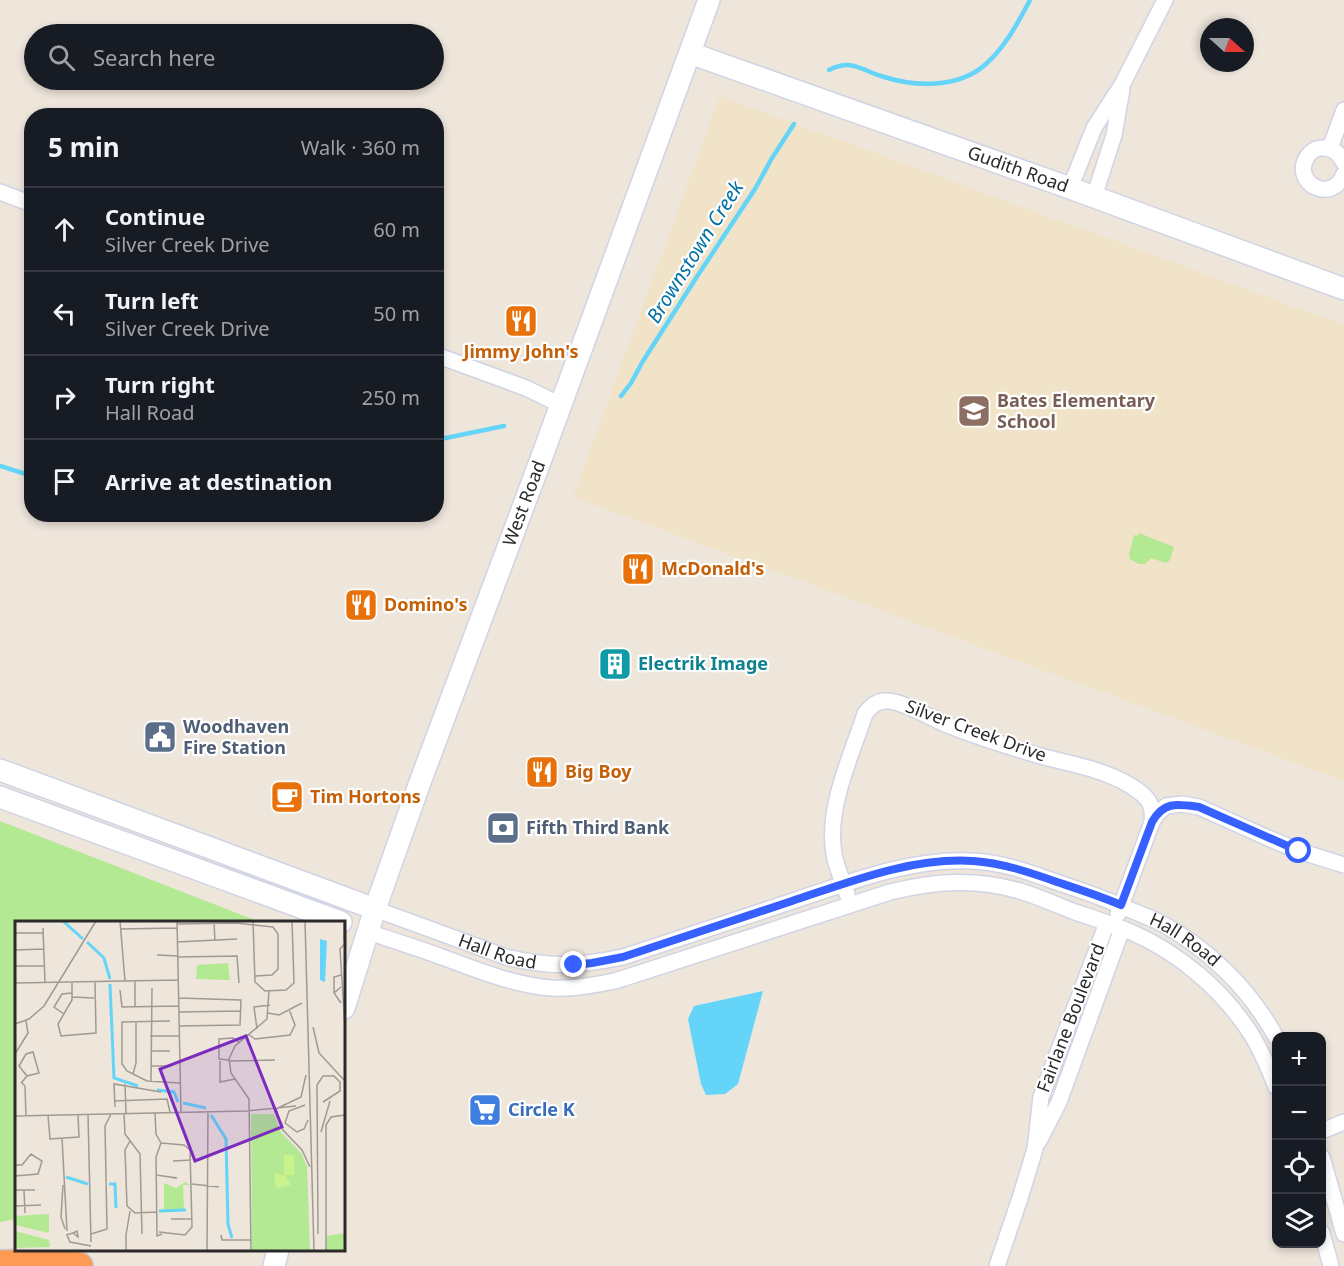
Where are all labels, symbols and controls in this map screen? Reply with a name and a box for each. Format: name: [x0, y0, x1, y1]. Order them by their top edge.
north arrow: [1200, 18, 1254, 72]
search box: [24, 24, 444, 90]
icon: search: [45, 41, 78, 74]
text: Search here: [93, 42, 215, 72]
text: 5 min: [48, 129, 120, 165]
text: Walk · 360 m: [301, 134, 420, 161]
street label: Gudith Road: [965, 140, 1072, 198]
water label: Brownstown Creek: [640, 175, 750, 328]
text: Continue: [105, 201, 205, 231]
icon: ahead: [48, 213, 81, 246]
text: 60 m: [373, 216, 420, 243]
text: Silver Creek Drive: [105, 231, 270, 258]
text: Turn left: [105, 285, 199, 315]
icon: left: [48, 297, 81, 330]
text: 50 m: [373, 300, 420, 327]
restaurant icon: Jimmy John's: [503, 303, 539, 339]
text: Silver Creek Drive: [105, 315, 270, 342]
place label: Jimmy John's: [461, 339, 579, 363]
text: Turn right: [105, 369, 215, 399]
icon: right: [48, 381, 81, 414]
text: 250 m: [362, 384, 420, 411]
place label: Bates Elementary School: [997, 388, 1156, 433]
school or university icon: Bates Elementary School: [956, 393, 992, 429]
text: Hall Road: [105, 399, 195, 426]
street label: West Road: [497, 457, 550, 549]
icon: arrive: [48, 465, 81, 498]
text: Arrive at destination: [105, 466, 332, 496]
restaurant icon: McDonald's: [620, 551, 656, 587]
place label: McDonald's: [661, 556, 764, 580]
restaurant icon: Domino's: [343, 587, 379, 623]
place label: Domino's: [384, 592, 467, 616]
building icon: Electrik Image: [597, 646, 633, 682]
place label: Electrik Image: [638, 651, 768, 675]
street label: Silver Creek Drive: [903, 693, 1050, 767]
place label: Woodhaven Fire Station: [183, 714, 289, 759]
public building icon: Woodhaven Fire Station: [142, 719, 178, 755]
restaurant icon: Big Boy: [524, 754, 560, 790]
place label: Big Boy: [565, 759, 632, 783]
cafe icon: Tim Hortons: [269, 779, 305, 815]
place label: Tim Hortons: [310, 784, 421, 808]
bank icon: Fifth Third Bank: [485, 810, 521, 846]
place label: Fifth Third Bank: [526, 815, 670, 839]
route start: [1285, 837, 1311, 863]
street label: Hall Road: [1146, 906, 1226, 971]
inset map: [15, 921, 345, 1251]
street label: Hall Road: [455, 928, 538, 974]
street label: Fairlane Boulevard: [1031, 940, 1110, 1096]
route end: [560, 951, 586, 977]
map controls: [1272, 1032, 1326, 1248]
button: +: [1272, 1032, 1326, 1086]
button: −: [1272, 1086, 1326, 1140]
supermarket icon: Circle K: [467, 1092, 503, 1128]
place label: Circle K: [508, 1097, 575, 1121]
button: locate: [1272, 1140, 1326, 1194]
button: layers: [1272, 1194, 1326, 1248]

